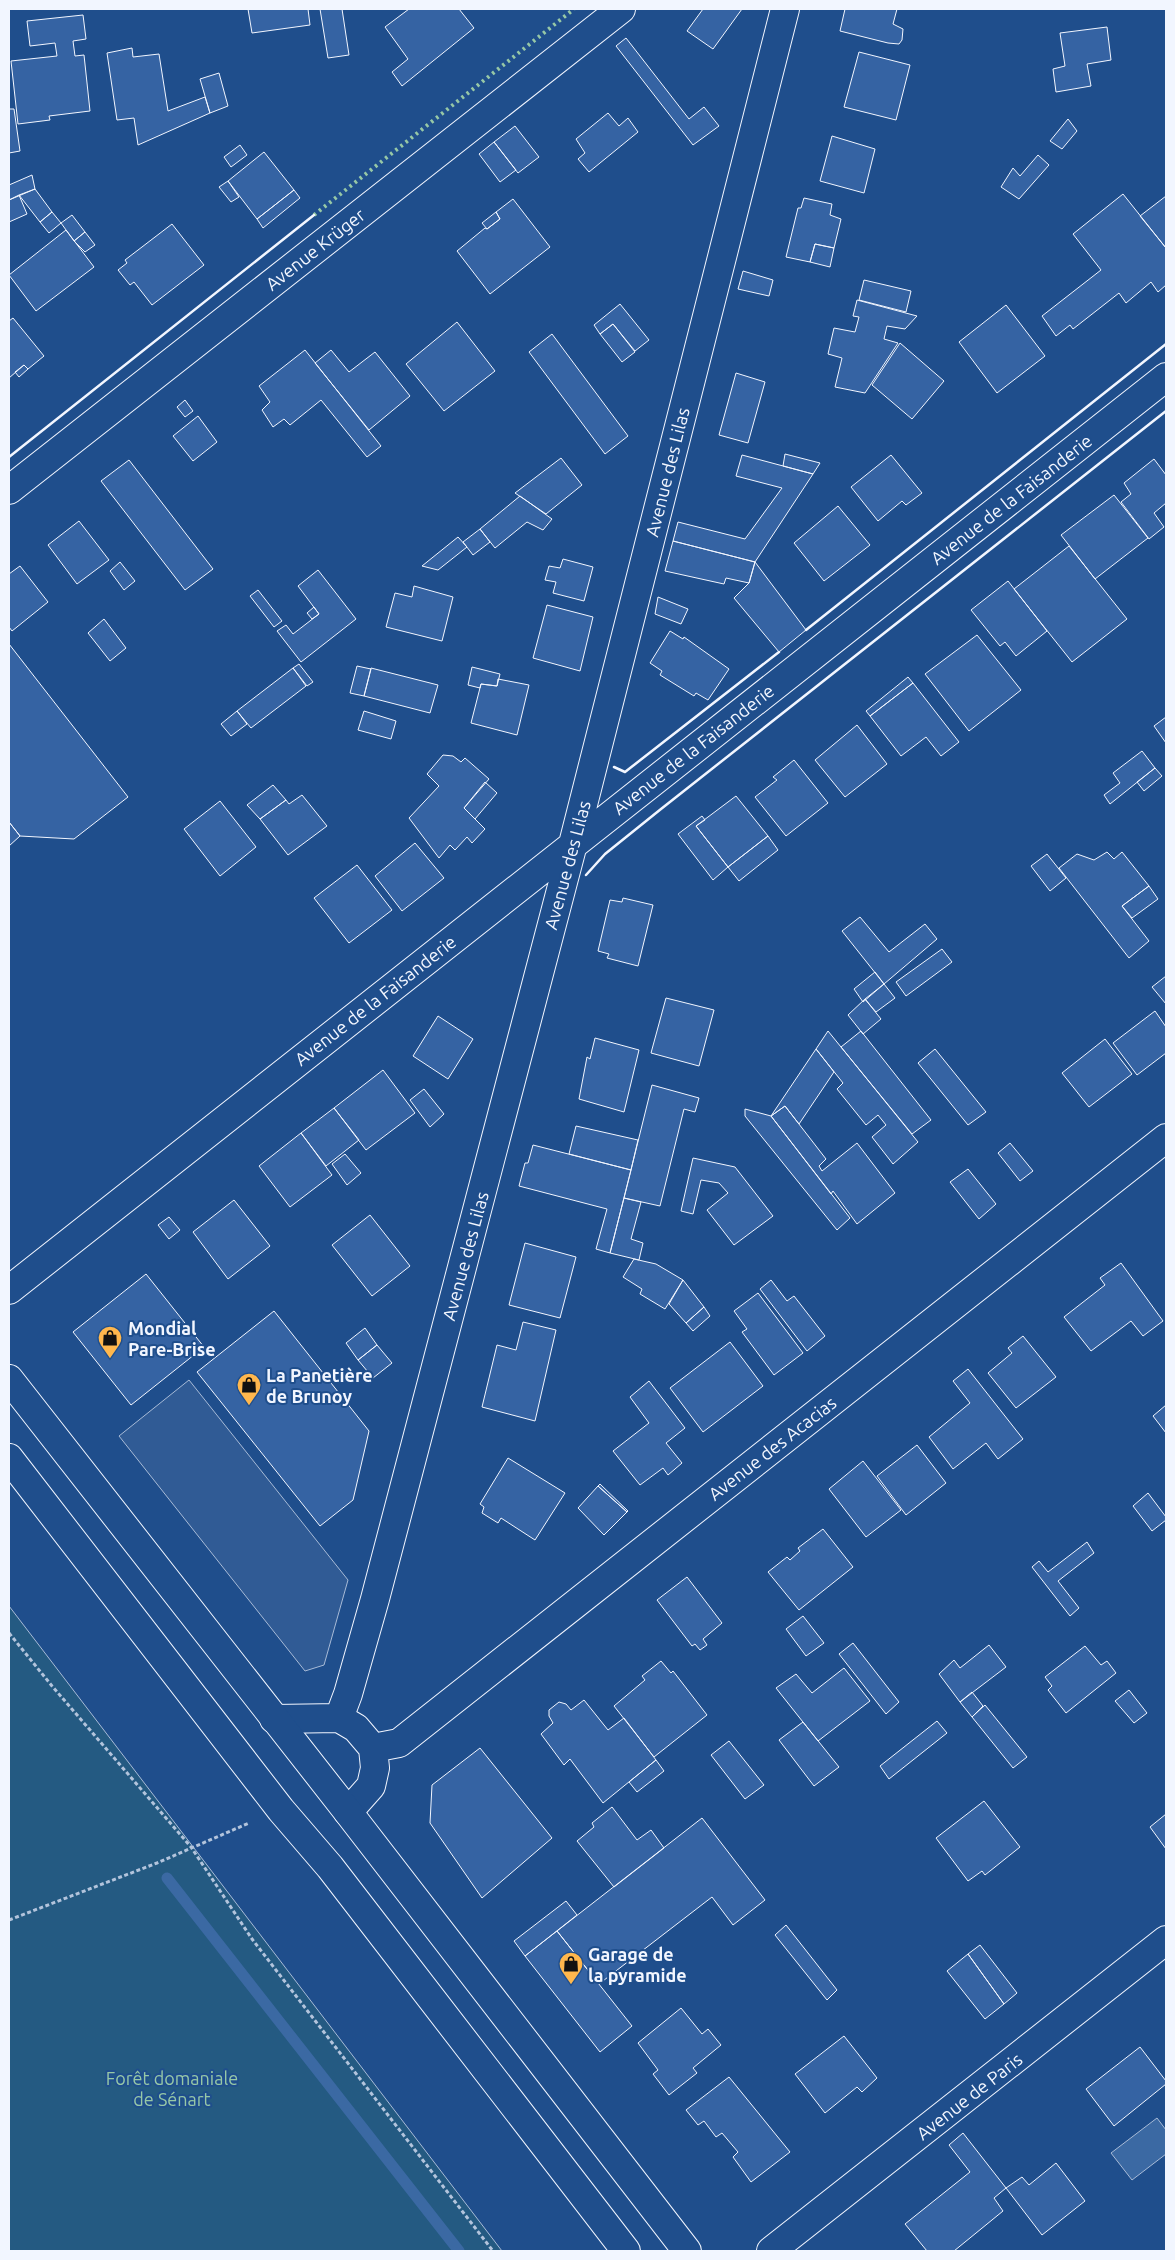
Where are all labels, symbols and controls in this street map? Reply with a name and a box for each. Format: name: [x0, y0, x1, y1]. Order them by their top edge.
street label: Avenue Krüger: [262, 204, 369, 294]
street label: Avenue des Lilas: [641, 405, 693, 539]
street label: Avenue de la Faisanderie: [927, 430, 1095, 568]
street label: Avenue de la Faisanderie: [609, 680, 777, 818]
street label: Avenue des Lilas: [540, 798, 594, 932]
street label: Avenue de la Faisanderie: [291, 931, 459, 1069]
street label: Avenue des Lilas: [438, 1189, 492, 1323]
place label: Mondial Pare-Brise: [128, 1318, 216, 1359]
shop icon: Mondial Pare-Brise: [97, 1325, 123, 1359]
place label: La Panetière de Brunoy: [266, 1365, 373, 1406]
shop icon: La Panetière de Brunoy: [236, 1372, 262, 1406]
street label: Avenue des Acacias: [704, 1392, 840, 1504]
place label: Garage de la pyramide: [588, 1944, 687, 1985]
shop icon: Garage de la pyramide: [558, 1951, 584, 1985]
street label: Avenue de Paris: [912, 2049, 1026, 2143]
park label: Forêt domaniale de Sénart: [106, 2068, 238, 2109]

